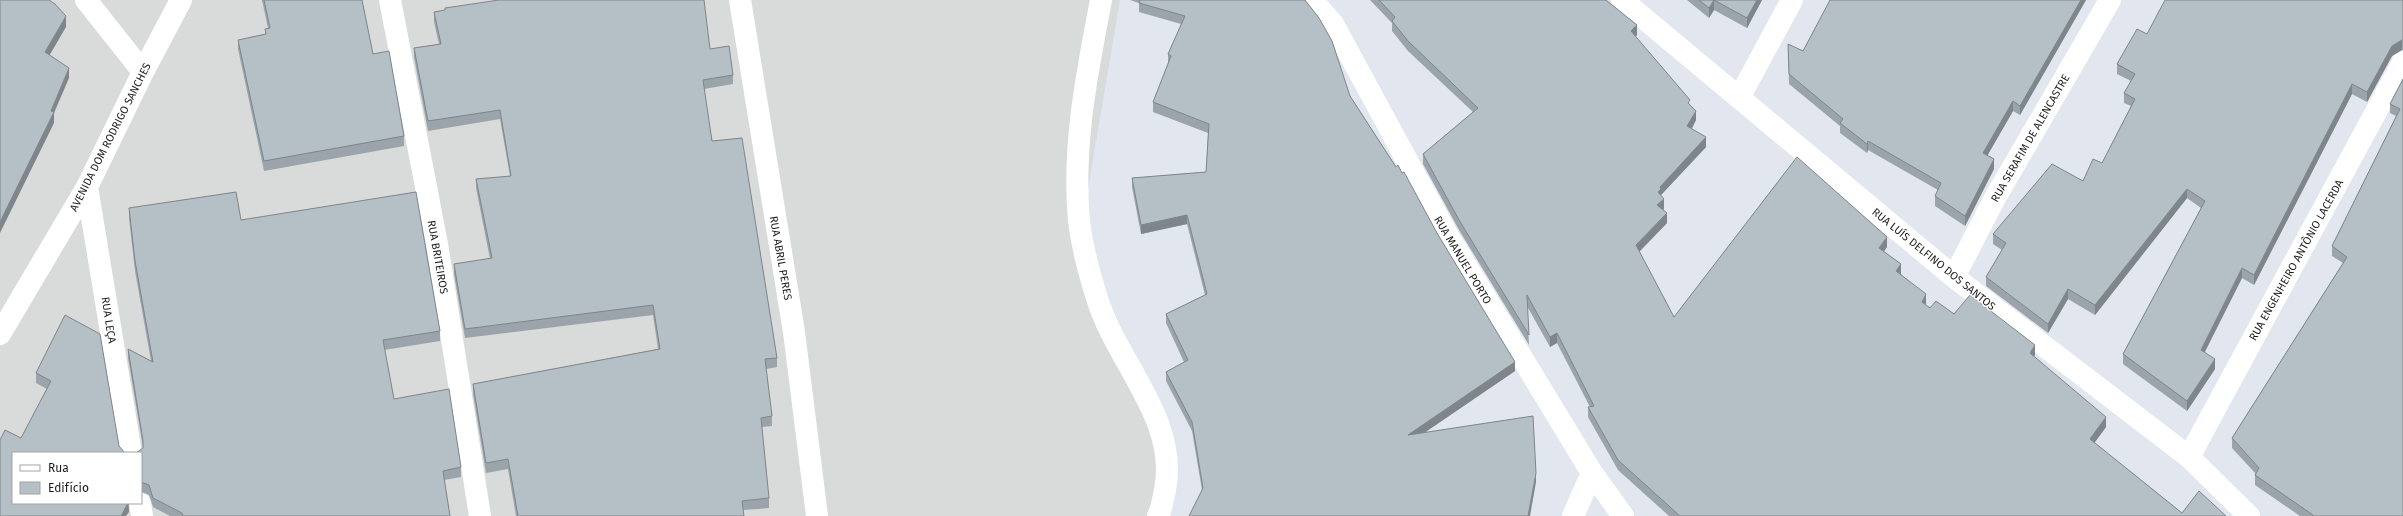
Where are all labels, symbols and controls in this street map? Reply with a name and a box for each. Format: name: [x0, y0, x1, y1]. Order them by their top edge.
street label: AVENIDA DOM RODRIGO SANCHES: [67, 61, 154, 214]
street label: RUA SERAFIM DE ALENCASTRE: [1988, 72, 2072, 204]
street label: RUA ENGENHEIRO ANTÔNIO LACERDA: [2246, 176, 2347, 343]
street label: RUA LUÍS DELFINO DOS SANTOS: [1869, 205, 1999, 313]
street label: RUA MANUEL PORTO: [1431, 214, 1494, 307]
street label: RUA ABRIL PERES: [767, 215, 794, 301]
street label: RUA BRITEIROS: [425, 219, 450, 295]
street label: RUA LEÇA: [98, 296, 119, 345]
legend: [12, 452, 142, 504]
text: Rua: [48, 461, 69, 475]
text: Edifício: [48, 481, 89, 495]

